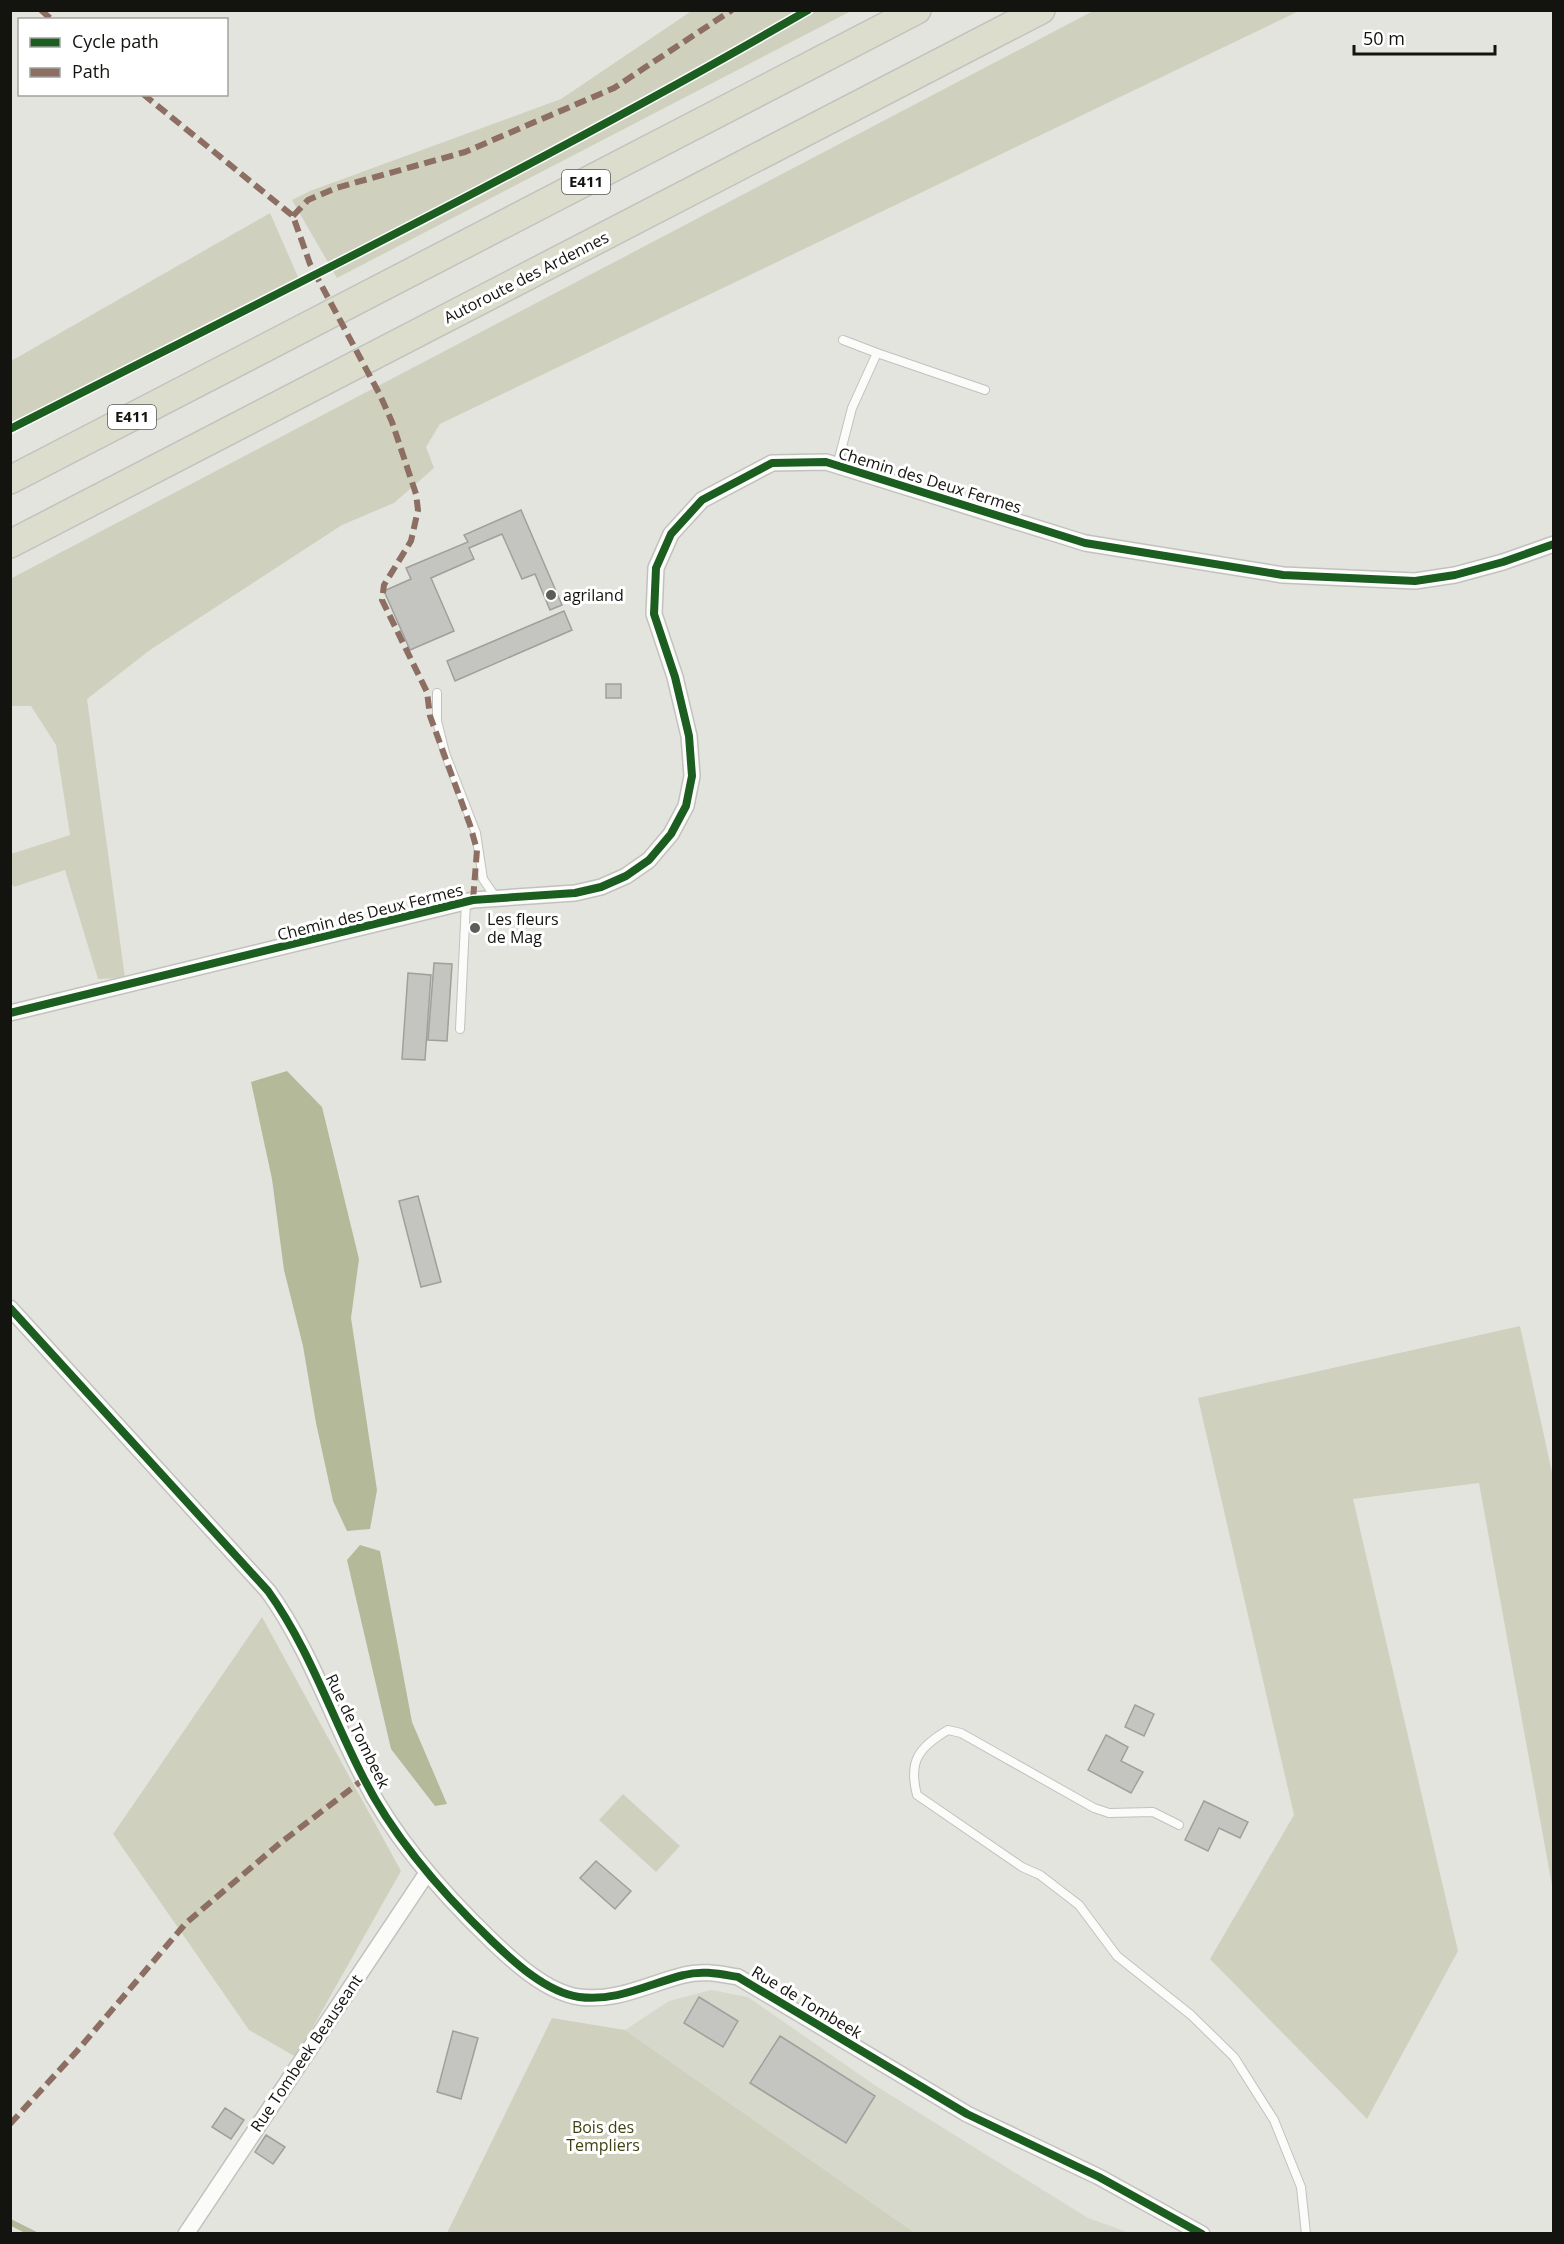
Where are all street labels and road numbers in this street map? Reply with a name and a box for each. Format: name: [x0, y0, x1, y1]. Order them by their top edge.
road number: E411: [562, 170, 610, 194]
street label: Autoroute des Ardennes: [440, 226, 612, 328]
road number: E411: [108, 405, 156, 429]
street label: Chemin des Deux Fermes: [836, 442, 1024, 518]
street label: Chemin des Deux Fermes: [275, 878, 465, 946]
street label: Rue de Tombeek: [321, 1670, 396, 1793]
street label: Rue de Tombeek: [748, 1960, 867, 2044]
street label: Rue Tombeek Beauseant: [245, 1970, 367, 2136]

